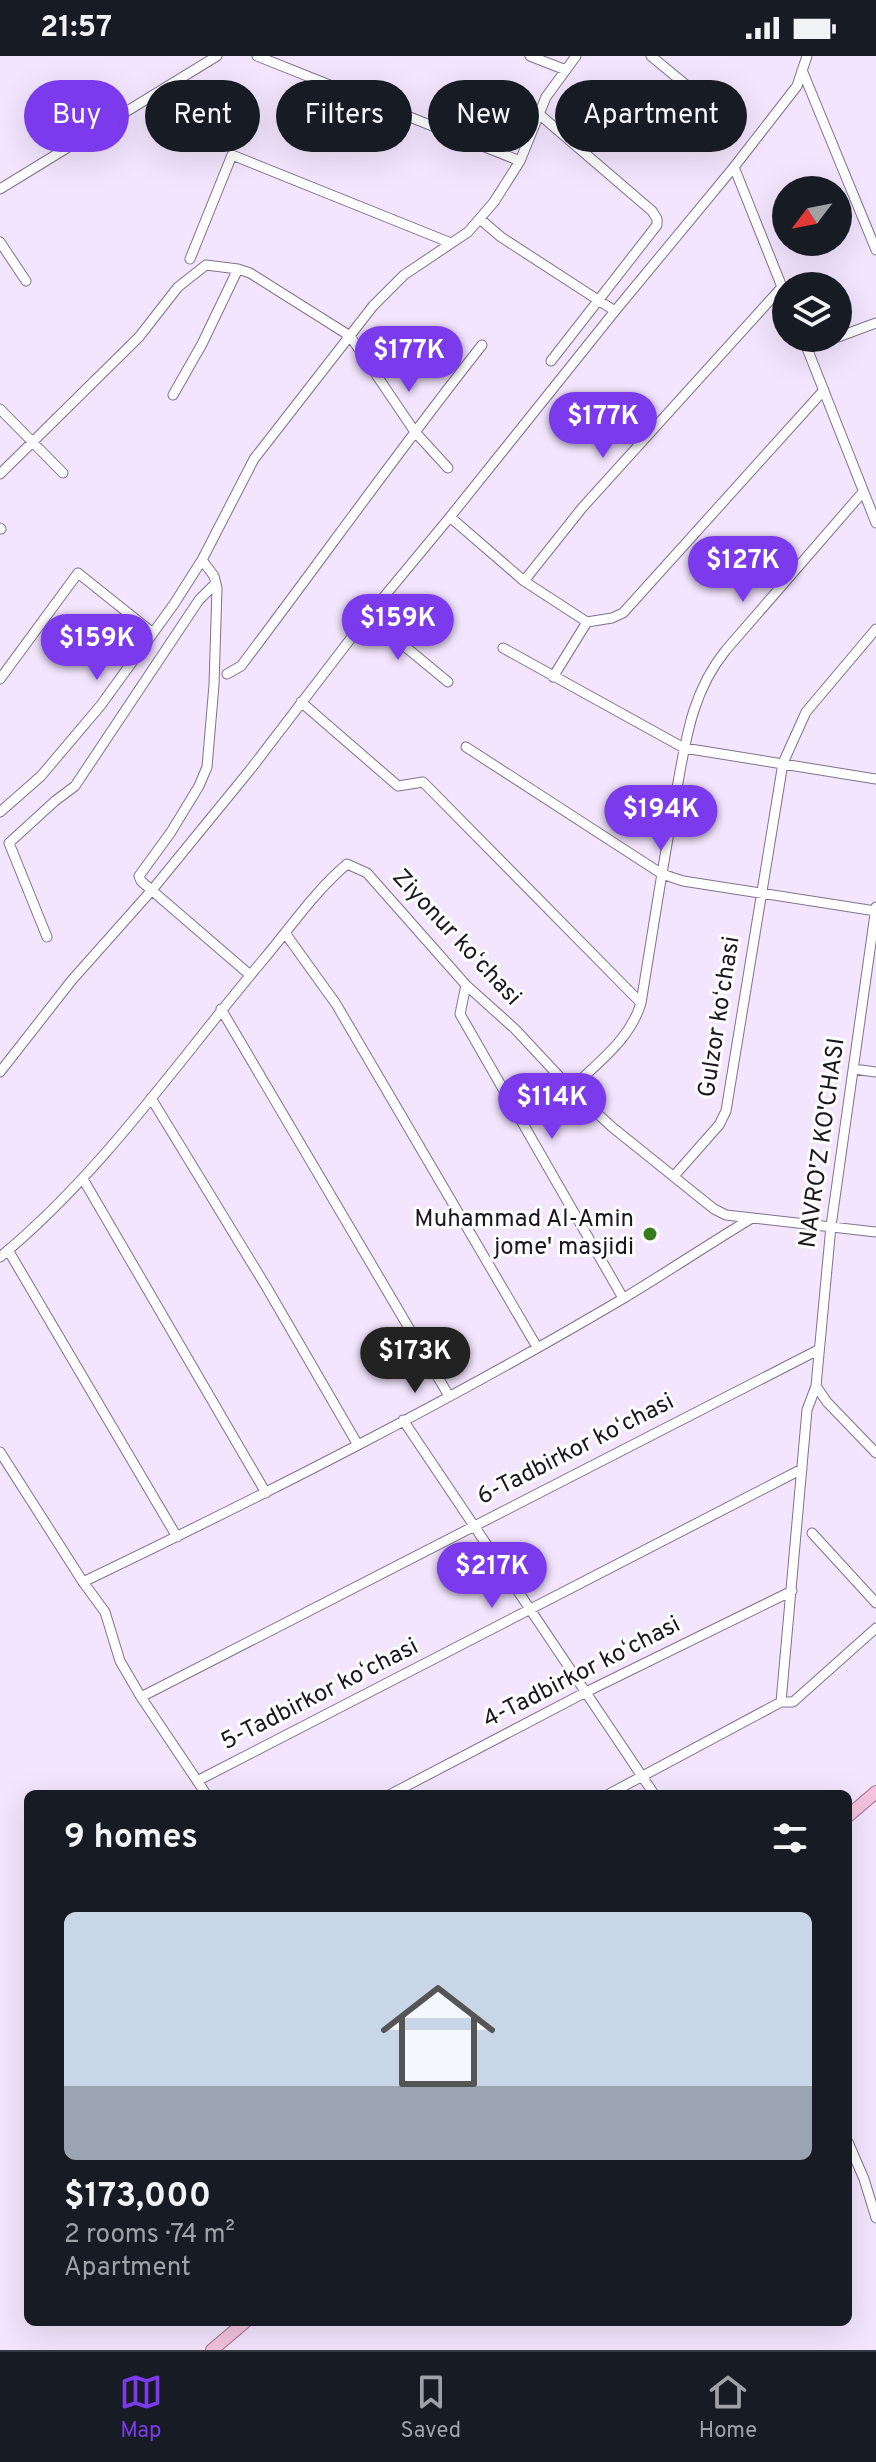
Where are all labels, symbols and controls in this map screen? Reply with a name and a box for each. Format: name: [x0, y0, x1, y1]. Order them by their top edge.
text: 21:57: [40, 10, 112, 47]
chip: Buy: [24, 80, 129, 152]
chip: Rent: [145, 80, 260, 152]
chip: Filters: [276, 80, 412, 152]
chip: New: [428, 80, 539, 152]
chip: Apartment: [555, 80, 747, 152]
north arrow: [772, 176, 852, 256]
map controls: [772, 176, 852, 352]
button: layers: [772, 272, 852, 352]
pin: $177K: [353, 326, 465, 394]
text: $177K: [373, 335, 445, 368]
pin: $177K: [547, 392, 659, 460]
text: $177K: [567, 401, 639, 434]
pin: $127K: [687, 536, 799, 604]
text: $127K: [706, 545, 780, 578]
pin: $159K: [342, 594, 454, 662]
text: $159K: [360, 603, 436, 636]
pin: $159K: [41, 614, 153, 682]
text: $159K: [59, 623, 135, 656]
pin: $194K: [605, 785, 717, 853]
text: $194K: [622, 794, 700, 827]
street label: Ziyonur koʻchasi: [385, 863, 527, 1013]
street label: Gulzor koʻchasi: [692, 934, 748, 1100]
street label: NAVRO'Z KO'CHASI: [793, 1036, 853, 1250]
pin: $114K: [496, 1073, 608, 1141]
text: $114K: [516, 1082, 588, 1115]
place label: Muhammad Al-Amin jome' masjidi: [414, 1205, 634, 1263]
marker: Muhammad Al-Amin jome' masjidi: [641, 1225, 659, 1243]
pin: $173K: [359, 1327, 471, 1395]
text: $173K: [378, 1336, 452, 1369]
street label: 6-Tadbirkor koʻchasi: [472, 1387, 680, 1513]
pin: $217K: [436, 1542, 548, 1610]
text: $217K: [455, 1551, 529, 1584]
street label: 4-Tadbirkor koʻchasi: [478, 1610, 686, 1736]
street label: 5-Tadbirkor koʻchasi: [216, 1632, 424, 1758]
icon: filters: [768, 1816, 812, 1860]
text: 9 homes: [64, 1817, 198, 1860]
icon: home: [366, 1964, 510, 2108]
text: $173,000: [64, 2176, 211, 2219]
text: 2 rooms · 74 m²: [64, 2219, 235, 2252]
text: Apartment: [64, 2252, 191, 2285]
tab: Map: [119, 2370, 163, 2445]
tab: Saved: [401, 2370, 461, 2445]
tab: Home: [699, 2370, 757, 2445]

